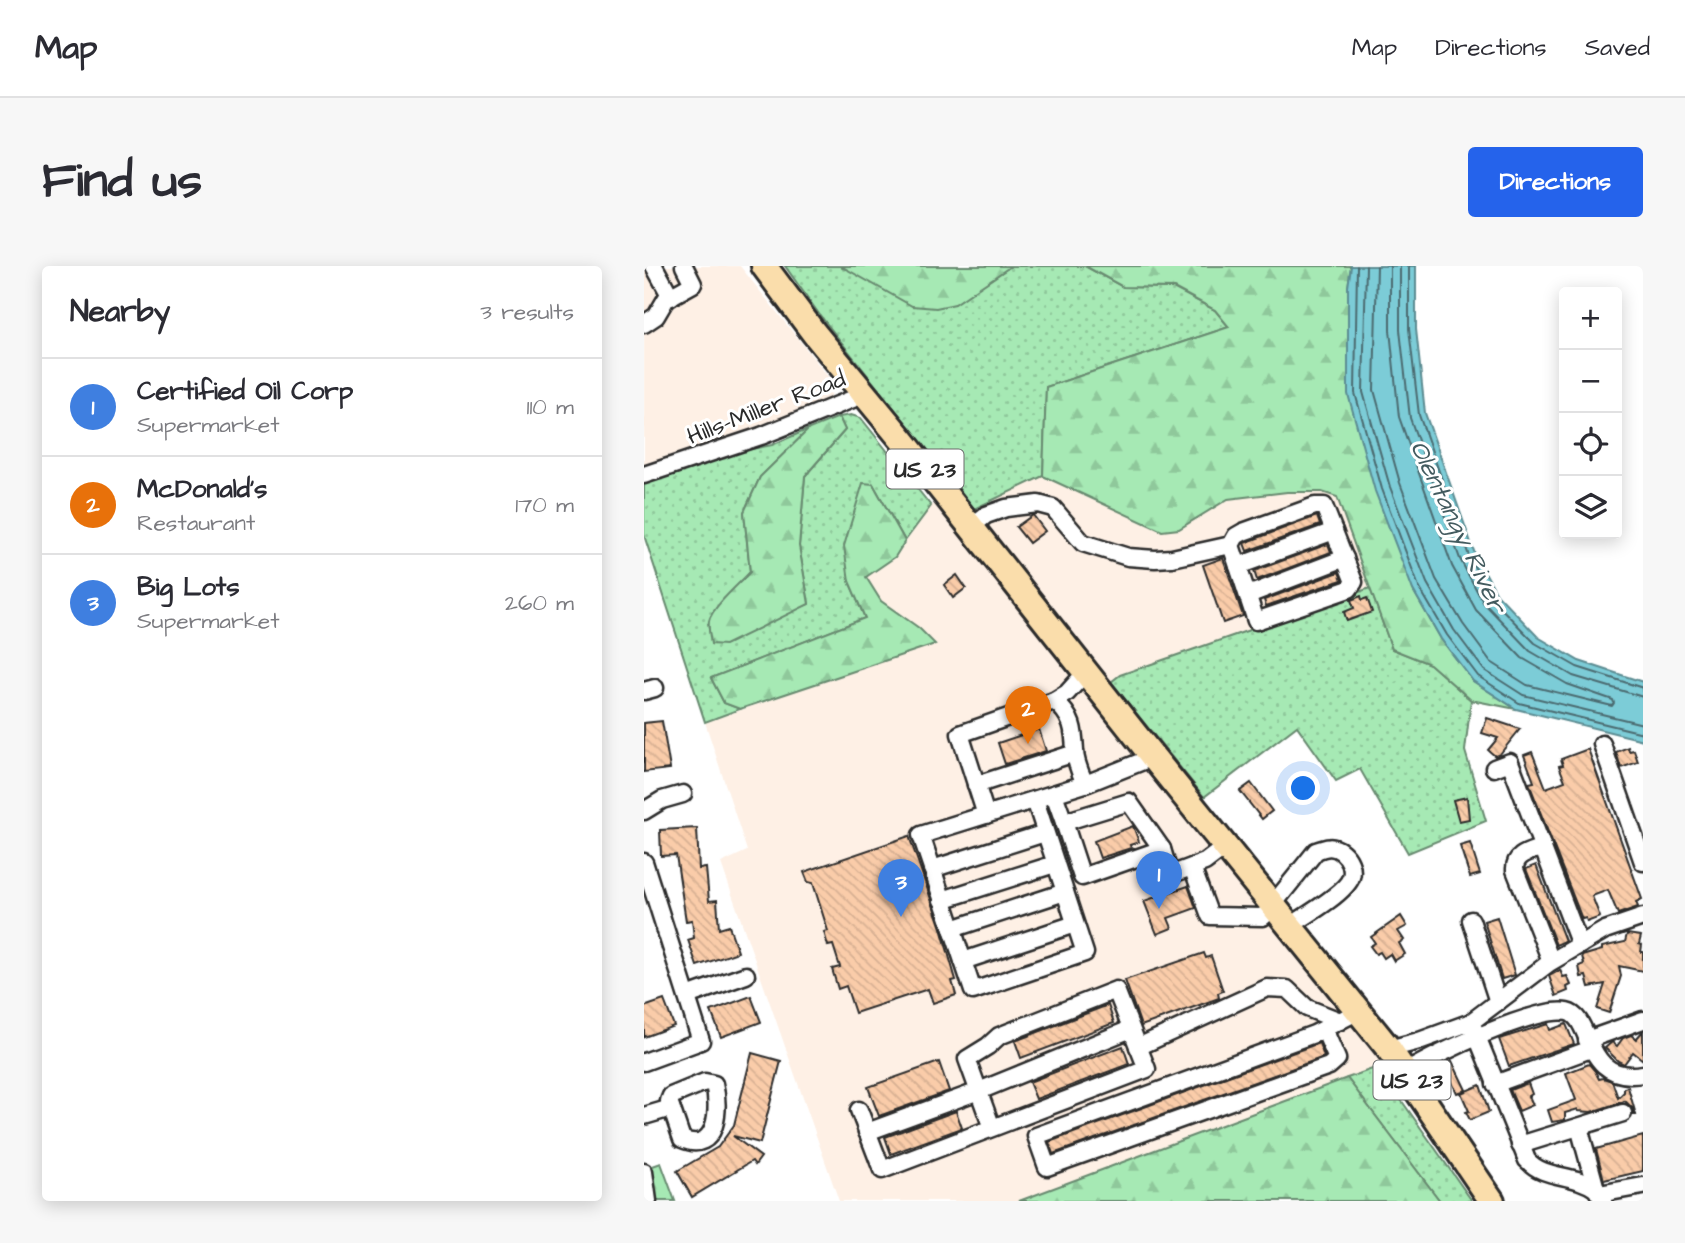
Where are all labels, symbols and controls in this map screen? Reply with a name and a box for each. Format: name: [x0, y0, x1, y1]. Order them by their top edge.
text: Map: [35, 25, 97, 71]
text: Map: [1352, 31, 1397, 65]
text: Directions: [1435, 31, 1547, 65]
text: Saved: [1585, 31, 1650, 65]
button: Directions: [1468, 147, 1643, 217]
text: Find us: [42, 148, 202, 216]
map controls: [1559, 287, 1622, 539]
button: +: [1559, 287, 1622, 350]
text: Nearby: [70, 291, 170, 333]
text: 3 results: [480, 296, 574, 328]
button: −: [1559, 350, 1622, 413]
street label: Hills-Miller Road: [682, 362, 850, 454]
text: Certified Oil Corp: [137, 373, 353, 409]
text: 1: [92, 391, 94, 423]
text: 110 m: [526, 391, 574, 423]
text: Supermarket: [137, 409, 280, 441]
button: locate: [1559, 413, 1622, 476]
water label: Olentangy River: [1400, 434, 1517, 622]
road number: US 23: [887, 450, 964, 488]
text: McDonald's: [137, 471, 267, 507]
button: layers: [1559, 476, 1622, 539]
text: 2: [86, 489, 100, 521]
text: 170 m: [515, 489, 574, 521]
text: Restaurant: [137, 507, 255, 539]
text: Big Lots: [137, 569, 239, 605]
text: 3: [87, 587, 99, 619]
text: 260 m: [505, 587, 574, 619]
text: Supermarket: [137, 605, 280, 637]
pin: 2: [1005, 686, 1051, 744]
your location: [1286, 771, 1320, 805]
pin: 1: [1136, 851, 1182, 909]
pin: 3: [878, 859, 924, 917]
road number: US 23: [1374, 1060, 1450, 1100]

